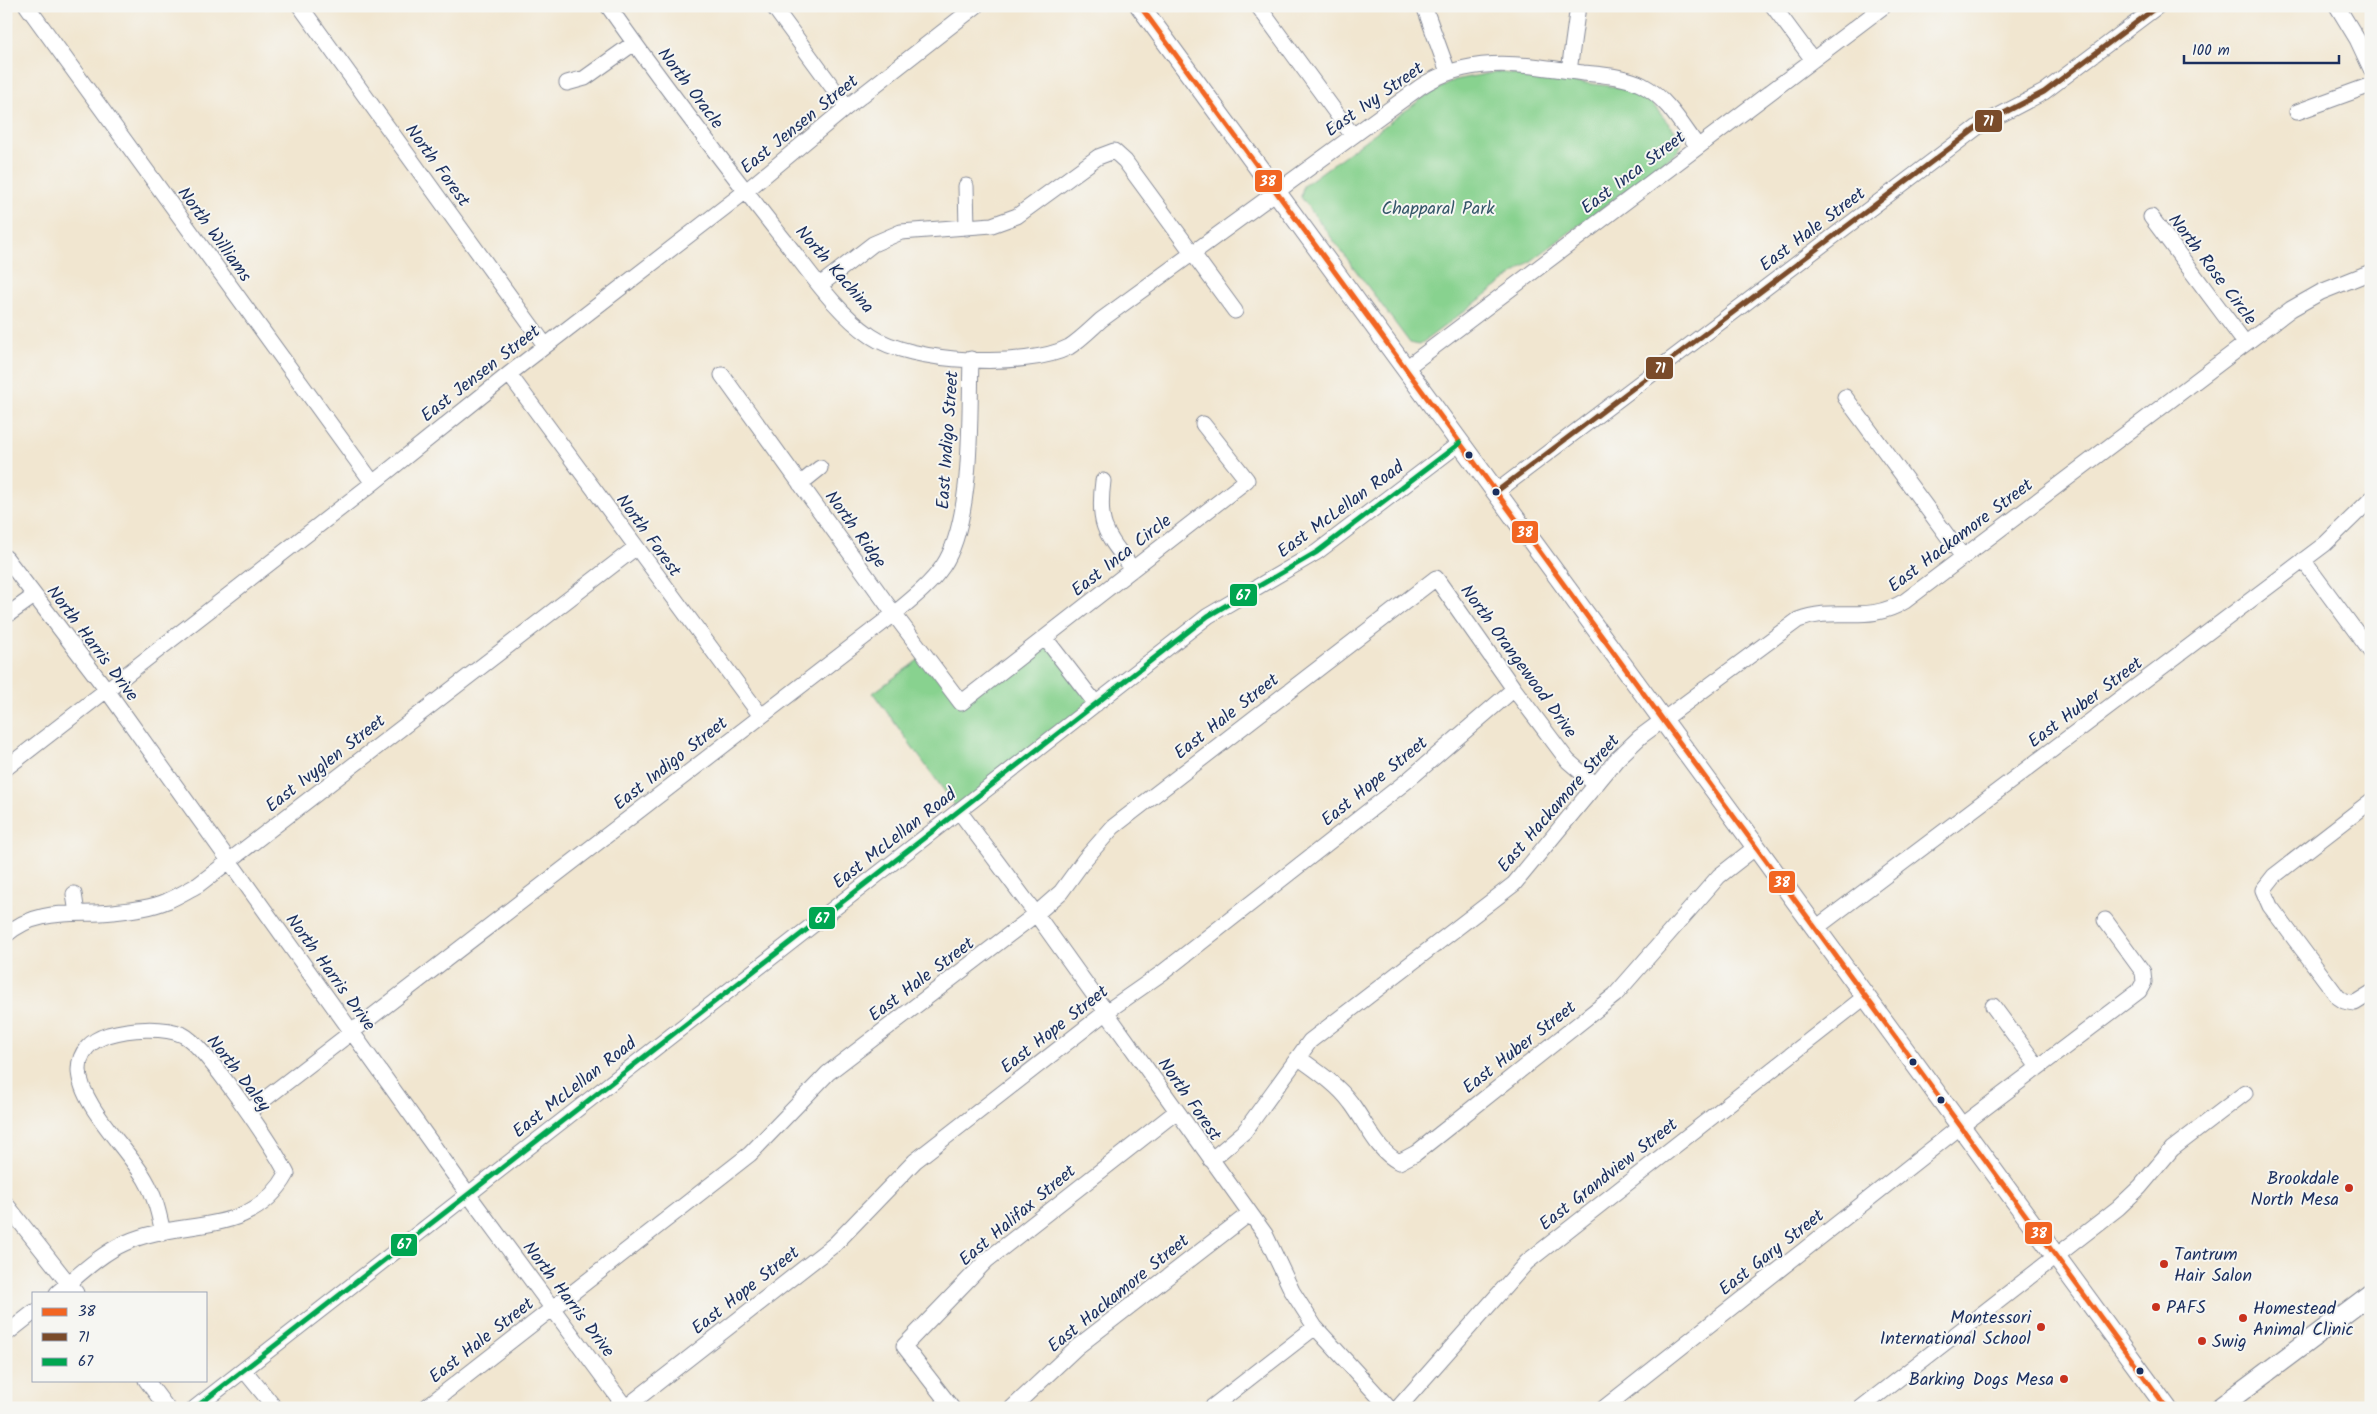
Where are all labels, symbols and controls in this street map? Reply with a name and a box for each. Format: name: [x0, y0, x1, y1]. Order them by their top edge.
scale bar: [2184, 32, 2340, 64]
text: 100 m: [2192, 39, 2230, 63]
street label: North Oracle: [649, 42, 730, 136]
street label: East Ivy Street: [1319, 55, 1431, 145]
street label: East Jensen Street: [734, 68, 866, 182]
line badge: 71: [1974, 109, 2003, 133]
text: 71: [1983, 111, 1994, 133]
street label: North Forest: [397, 118, 477, 214]
street label: East Inca Street: [1575, 123, 1693, 222]
line badge: 38: [1254, 169, 1283, 193]
text: 38: [1259, 171, 1277, 193]
street label: East Hale Street: [1754, 180, 1873, 280]
street label: North Williams: [169, 181, 259, 289]
park label: Chapparal Park: [1381, 195, 1495, 224]
street label: North Rose Circle: [2160, 208, 2264, 332]
street label: North Kachina: [787, 219, 881, 321]
street label: East Jensen Street: [415, 317, 548, 430]
line badge: 71: [1645, 356, 1674, 380]
text: 71: [1655, 358, 1666, 380]
street label: East Indigo Street: [929, 369, 968, 510]
unlabelled marker: [1464, 450, 1474, 460]
street label: East McLellan Road: [1271, 453, 1411, 566]
street label: East Hackamore Street: [1882, 471, 2041, 601]
street label: North Ridge: [816, 485, 893, 575]
unlabelled marker: [1491, 487, 1501, 497]
street label: North Forest: [608, 488, 688, 584]
street label: East Inca Circle: [1065, 507, 1179, 605]
line badge: 38: [1511, 520, 1539, 544]
text: 38: [1516, 522, 1534, 544]
street label: North Orangewood Drive: [1452, 579, 1584, 745]
street label: North Harris Drive: [38, 580, 145, 708]
line badge: 67: [1229, 583, 1258, 607]
text: 67: [1236, 585, 1250, 607]
street label: East Huber Street: [2022, 649, 2151, 756]
street label: East Hale Street: [1168, 666, 1287, 768]
street label: East Ivyglen Street: [259, 707, 393, 821]
street label: East Indigo Street: [607, 709, 735, 818]
street label: East Hackamore Street: [1491, 727, 1628, 880]
street label: East Hope Street: [1315, 729, 1436, 835]
street label: East McLellan Road: [826, 781, 964, 897]
line badge: 38: [1768, 870, 1796, 894]
text: 38: [1773, 872, 1791, 894]
line badge: 67: [808, 906, 836, 930]
street label: North Harris Drive: [277, 908, 382, 1038]
text: 67: [815, 908, 829, 930]
street label: East Hale Street: [863, 930, 982, 1030]
street label: East Hope Street: [995, 978, 1116, 1082]
street label: East Huber Street: [1457, 994, 1584, 1102]
street label: North Daley: [198, 1029, 278, 1119]
street label: East McLellan Road: [506, 1030, 644, 1146]
street label: North Forest: [1149, 1052, 1229, 1149]
unlabelled marker: [1908, 1057, 1918, 1067]
unlabelled marker: [1936, 1095, 1946, 1105]
street label: East Grandview Street: [1533, 1111, 1686, 1239]
street label: East Halifax Street: [953, 1158, 1084, 1274]
place label: Brookdale North Mesa: [2250, 1165, 2339, 1215]
marker: Brookdale North Mesa: [2343, 1182, 2355, 1194]
street label: East Gary Street: [1713, 1202, 1832, 1304]
line badge: 38: [2024, 1221, 2053, 1245]
text: 38: [2030, 1223, 2048, 1245]
street label: East Hackamore Street: [1042, 1227, 1197, 1361]
line badge: 67: [390, 1233, 418, 1257]
text: 67: [397, 1234, 411, 1256]
street label: North Harris Drive: [514, 1236, 621, 1364]
street label: East Hope Street: [686, 1239, 807, 1343]
place label: Tantrum Hair Salon: [2174, 1241, 2252, 1291]
marker: Tantrum Hair Salon: [2158, 1258, 2170, 1270]
street label: East Hale Street: [423, 1290, 542, 1392]
legend: [32, 1292, 208, 1382]
place label: PAFS: [2166, 1294, 2206, 1323]
place label: Homestead Animal Clinic: [2253, 1295, 2354, 1345]
text: 38: [78, 1300, 97, 1324]
marker: PAFS: [2150, 1301, 2162, 1313]
place label: Montessori International School: [1880, 1304, 2032, 1354]
marker: Homestead Animal Clinic: [2237, 1312, 2249, 1324]
marker: Montessori International School: [2035, 1321, 2047, 1333]
text: 71: [78, 1326, 90, 1350]
place label: Swig: [2212, 1328, 2247, 1357]
marker: Swig: [2196, 1335, 2208, 1347]
text: 67: [78, 1350, 94, 1374]
place label: Barking Dogs Mesa: [1908, 1366, 2054, 1395]
unlabelled marker: [2135, 1366, 2145, 1376]
marker: Barking Dogs Mesa: [2058, 1373, 2070, 1385]

